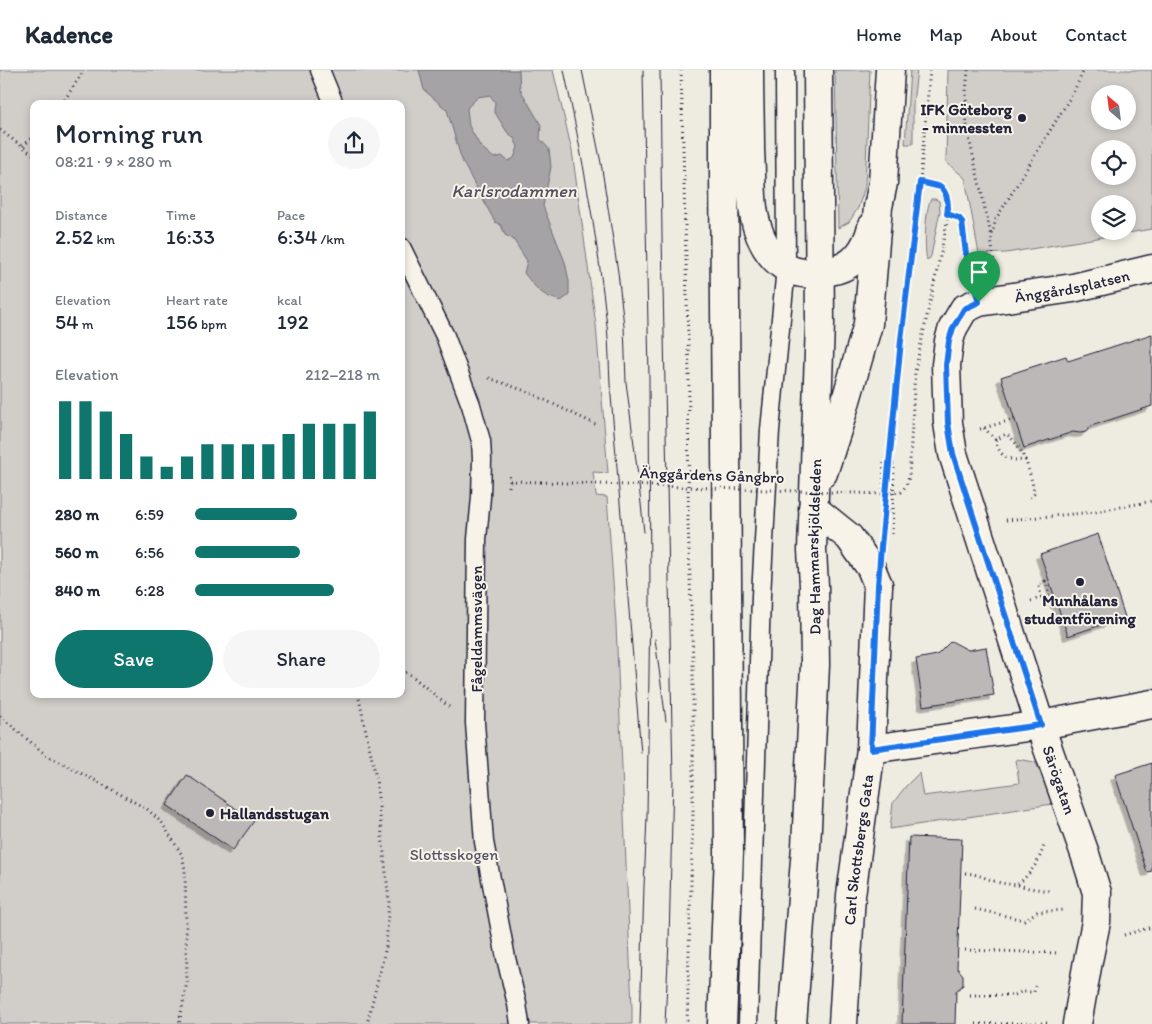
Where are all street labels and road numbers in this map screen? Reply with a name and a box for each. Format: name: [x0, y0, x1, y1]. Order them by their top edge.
street label: Änggårdsplatsen: [1013, 265, 1132, 306]
street label: Dag Hammarskjöldsleden: [802, 458, 825, 635]
street label: Änggårdens Gångbro: [639, 463, 785, 487]
street label: Fågeldammsvägen: [467, 566, 486, 692]
street label: Särögatan: [1038, 743, 1080, 817]
street label: Carl Skottsbergs Gata: [840, 773, 877, 926]

